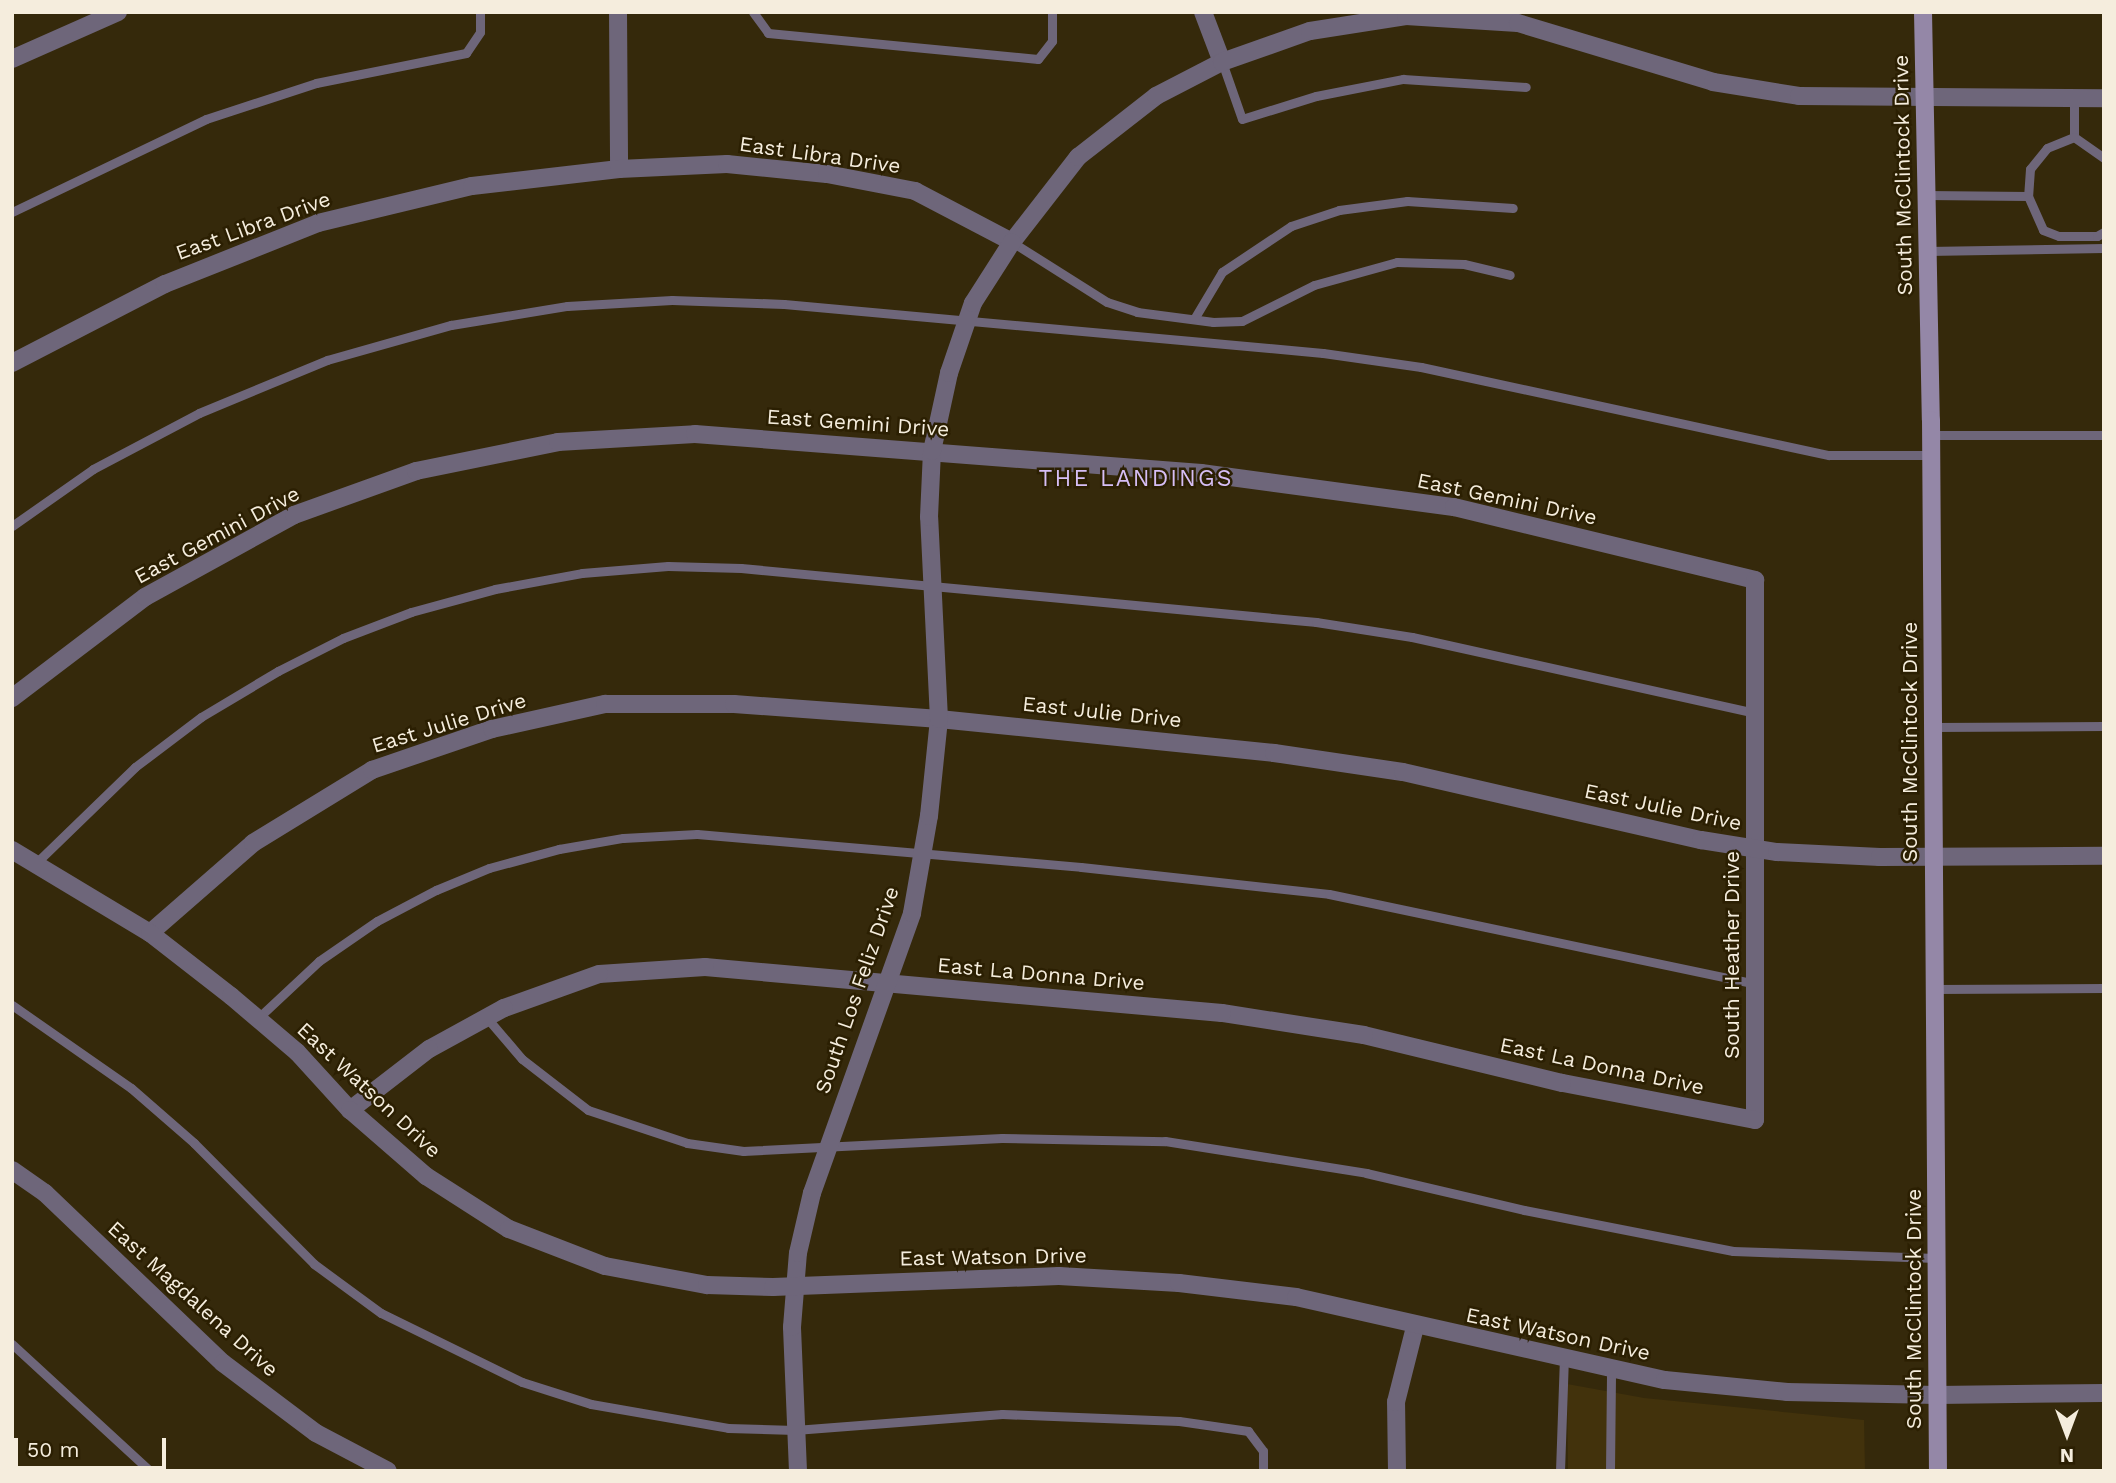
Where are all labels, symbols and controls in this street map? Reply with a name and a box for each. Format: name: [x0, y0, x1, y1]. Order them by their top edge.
street label: South McClintock Drive: [1888, 54, 1918, 296]
street label: East Libra Drive: [737, 131, 903, 179]
street label: East Libra Drive: [172, 186, 334, 266]
street label: East Gemini Drive: [766, 404, 950, 442]
district label: THE LANDINGS: [1040, 465, 1232, 493]
street label: East Gemini Drive: [1415, 468, 1599, 530]
street label: East Gemini Drive: [130, 481, 304, 589]
street label: South McClintock Drive: [1897, 621, 1923, 863]
street label: East Julie Drive: [369, 687, 529, 759]
street label: East Julie Drive: [1021, 691, 1183, 733]
street label: East Julie Drive: [1582, 778, 1744, 836]
street label: South Heather Drive: [1719, 851, 1745, 1059]
street label: South Los Feliz Drive: [810, 883, 904, 1097]
street label: East La Donna Drive: [936, 952, 1146, 996]
street label: East Watson Drive: [292, 1017, 446, 1163]
street label: East La Donna Drive: [1497, 1032, 1707, 1100]
street label: South McClintock Drive: [1901, 1188, 1927, 1430]
street label: East Magdalena Drive: [102, 1216, 284, 1382]
street label: East Watson Drive: [899, 1243, 1087, 1271]
street label: East Watson Drive: [1463, 1302, 1653, 1366]
north arrow: [2032, 1399, 2102, 1469]
scale bar: [18, 1424, 170, 1468]
text: 50 m: [27, 1437, 79, 1462]
text: N: [2060, 1444, 2074, 1467]

